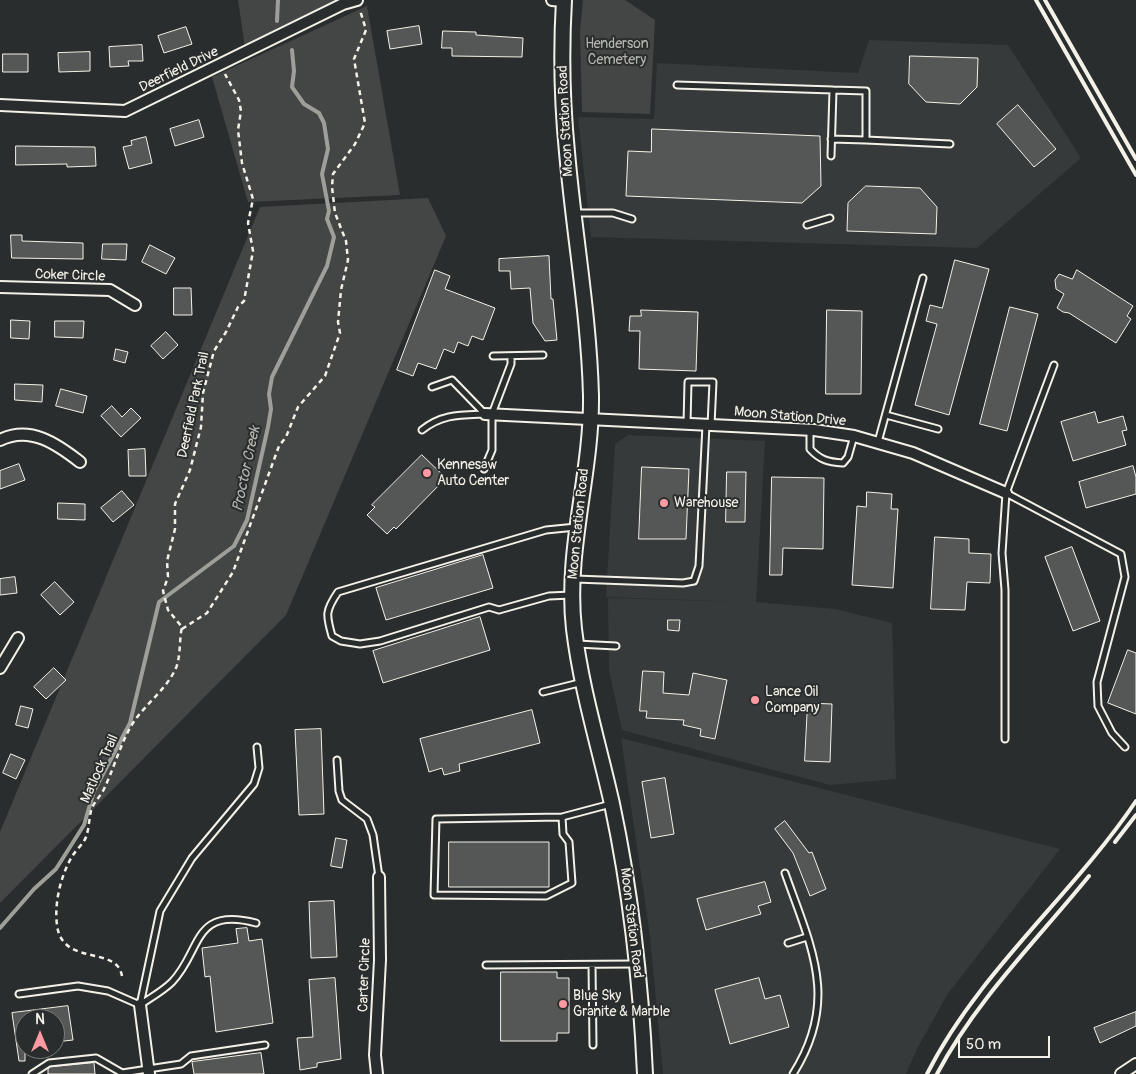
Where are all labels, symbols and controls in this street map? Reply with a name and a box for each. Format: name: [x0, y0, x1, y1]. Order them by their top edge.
park label: Henderson Cemetery: [585, 36, 649, 68]
street label: Deerfield Drive: [137, 44, 221, 96]
street label: Moon Station Road: [555, 65, 577, 177]
street label: Coker Circle: [35, 266, 105, 286]
street label: Deerfield Park Trail: [175, 350, 213, 460]
street label: Moon Station Drive: [733, 404, 847, 430]
water label: Proctor Creek: [229, 425, 265, 513]
place label: Kennesaw Auto Center: [437, 457, 509, 490]
marker: Kennesaw Auto Center: [421, 467, 433, 479]
street label: Moon Station Road: [565, 468, 593, 580]
place label: Warehouse: [674, 495, 738, 511]
marker: Warehouse: [658, 497, 670, 509]
place label: Lance Oil Company: [765, 684, 819, 716]
marker: Lance Oil Company: [749, 694, 761, 706]
street label: Matlock Trail: [77, 732, 123, 806]
street label: Moon Station Road: [616, 867, 646, 979]
street label: Carter Circle: [355, 938, 375, 1012]
place label: Blue Sky Granite & Marble: [573, 988, 670, 1020]
marker: Blue Sky Granite & Marble: [557, 998, 569, 1010]
north arrow: [15, 1009, 65, 1059]
text: N: [35, 1011, 45, 1028]
scale bar: [961, 1026, 1054, 1058]
text: 50 m: [966, 1035, 1001, 1054]

